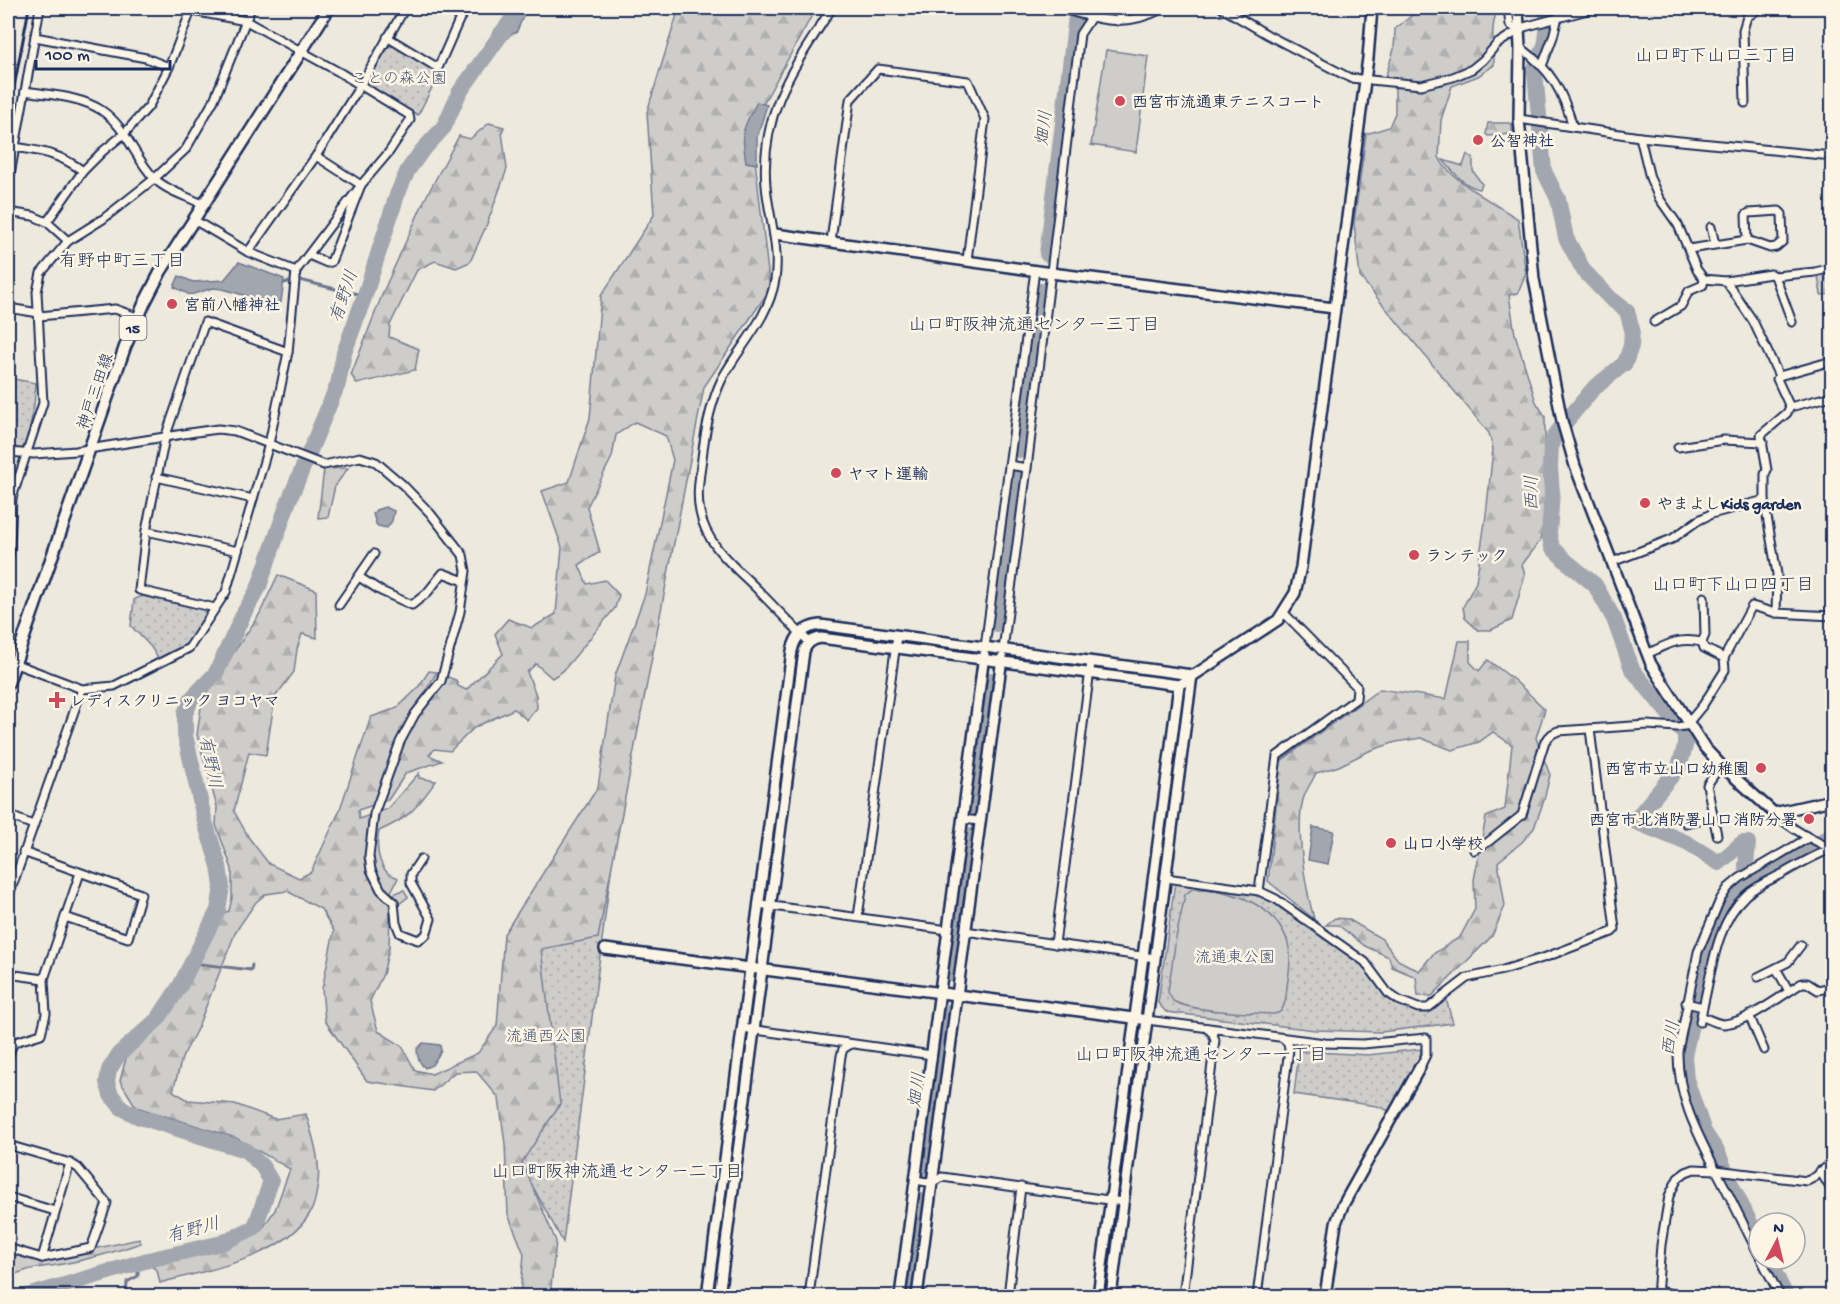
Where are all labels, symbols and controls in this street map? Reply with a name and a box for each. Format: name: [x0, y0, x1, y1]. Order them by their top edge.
scale bar: [36, 33, 170, 71]
text: 100 m: [44, 46, 90, 67]
district label: 山口町下山口三丁目: [1635, 47, 1797, 68]
park label: ことの森公園: [351, 69, 447, 90]
place label: 西宮市流通東テニスコート: [1132, 93, 1324, 114]
marker: 西宮市流通東テニスコート: [1113, 94, 1127, 108]
water label: 畑川: [1033, 109, 1058, 147]
marker: 公智神社: [1471, 133, 1485, 147]
place label: 公智神社: [1490, 133, 1554, 153]
district label: 有野中町三丁目: [59, 251, 185, 273]
water label: 有野川: [326, 268, 364, 326]
place label: 宮前八幡神社: [184, 296, 280, 317]
marker: 宮前八幡神社: [165, 297, 179, 311]
district label: 山口町阪神流通センター三丁目: [908, 315, 1160, 337]
road number: 15: [120, 316, 146, 340]
street label: 神戸三田線: [73, 351, 119, 433]
marker: ヤマト運輸: [829, 466, 843, 480]
place label: ヤマト運輸: [848, 466, 929, 486]
water label: 西川: [1523, 475, 1544, 511]
marker: やまよしKids garden: [1638, 496, 1652, 510]
place label: やまよしKids garden: [1657, 496, 1802, 516]
marker: ランテック: [1407, 548, 1421, 562]
place label: ランテック: [1426, 549, 1507, 568]
district label: 山口町下山口四丁目: [1652, 576, 1814, 597]
marker: レディスクリニック ヨコヤマ: [48, 691, 66, 709]
place label: レディスクリニック ヨコヤマ: [70, 693, 280, 713]
water label: 有野川: [193, 734, 225, 791]
place label: 西宮市立山口幼稚園: [1605, 760, 1749, 781]
marker: 西宮市立山口幼稚園: [1754, 761, 1768, 775]
place label: 西宮市北消防署山口消防分署: [1589, 811, 1797, 832]
marker: 西宮市北消防署山口消防分署: [1802, 812, 1816, 826]
marker: 山口小学校: [1384, 836, 1398, 850]
place label: 山口小学校: [1403, 836, 1483, 856]
park label: 流通東公園: [1195, 948, 1275, 969]
water label: 西川: [1659, 1019, 1686, 1058]
park label: 流通西公園: [506, 1028, 586, 1048]
district label: 山口町阪神流通センター一丁目: [1075, 1045, 1327, 1067]
water label: 畑川: [906, 1071, 931, 1110]
district label: 山口町阪神流通センター二丁目: [491, 1162, 743, 1184]
north arrow: [1747, 1211, 1807, 1271]
water label: 有野川: [165, 1213, 222, 1249]
text: N: [1772, 1220, 1785, 1240]

